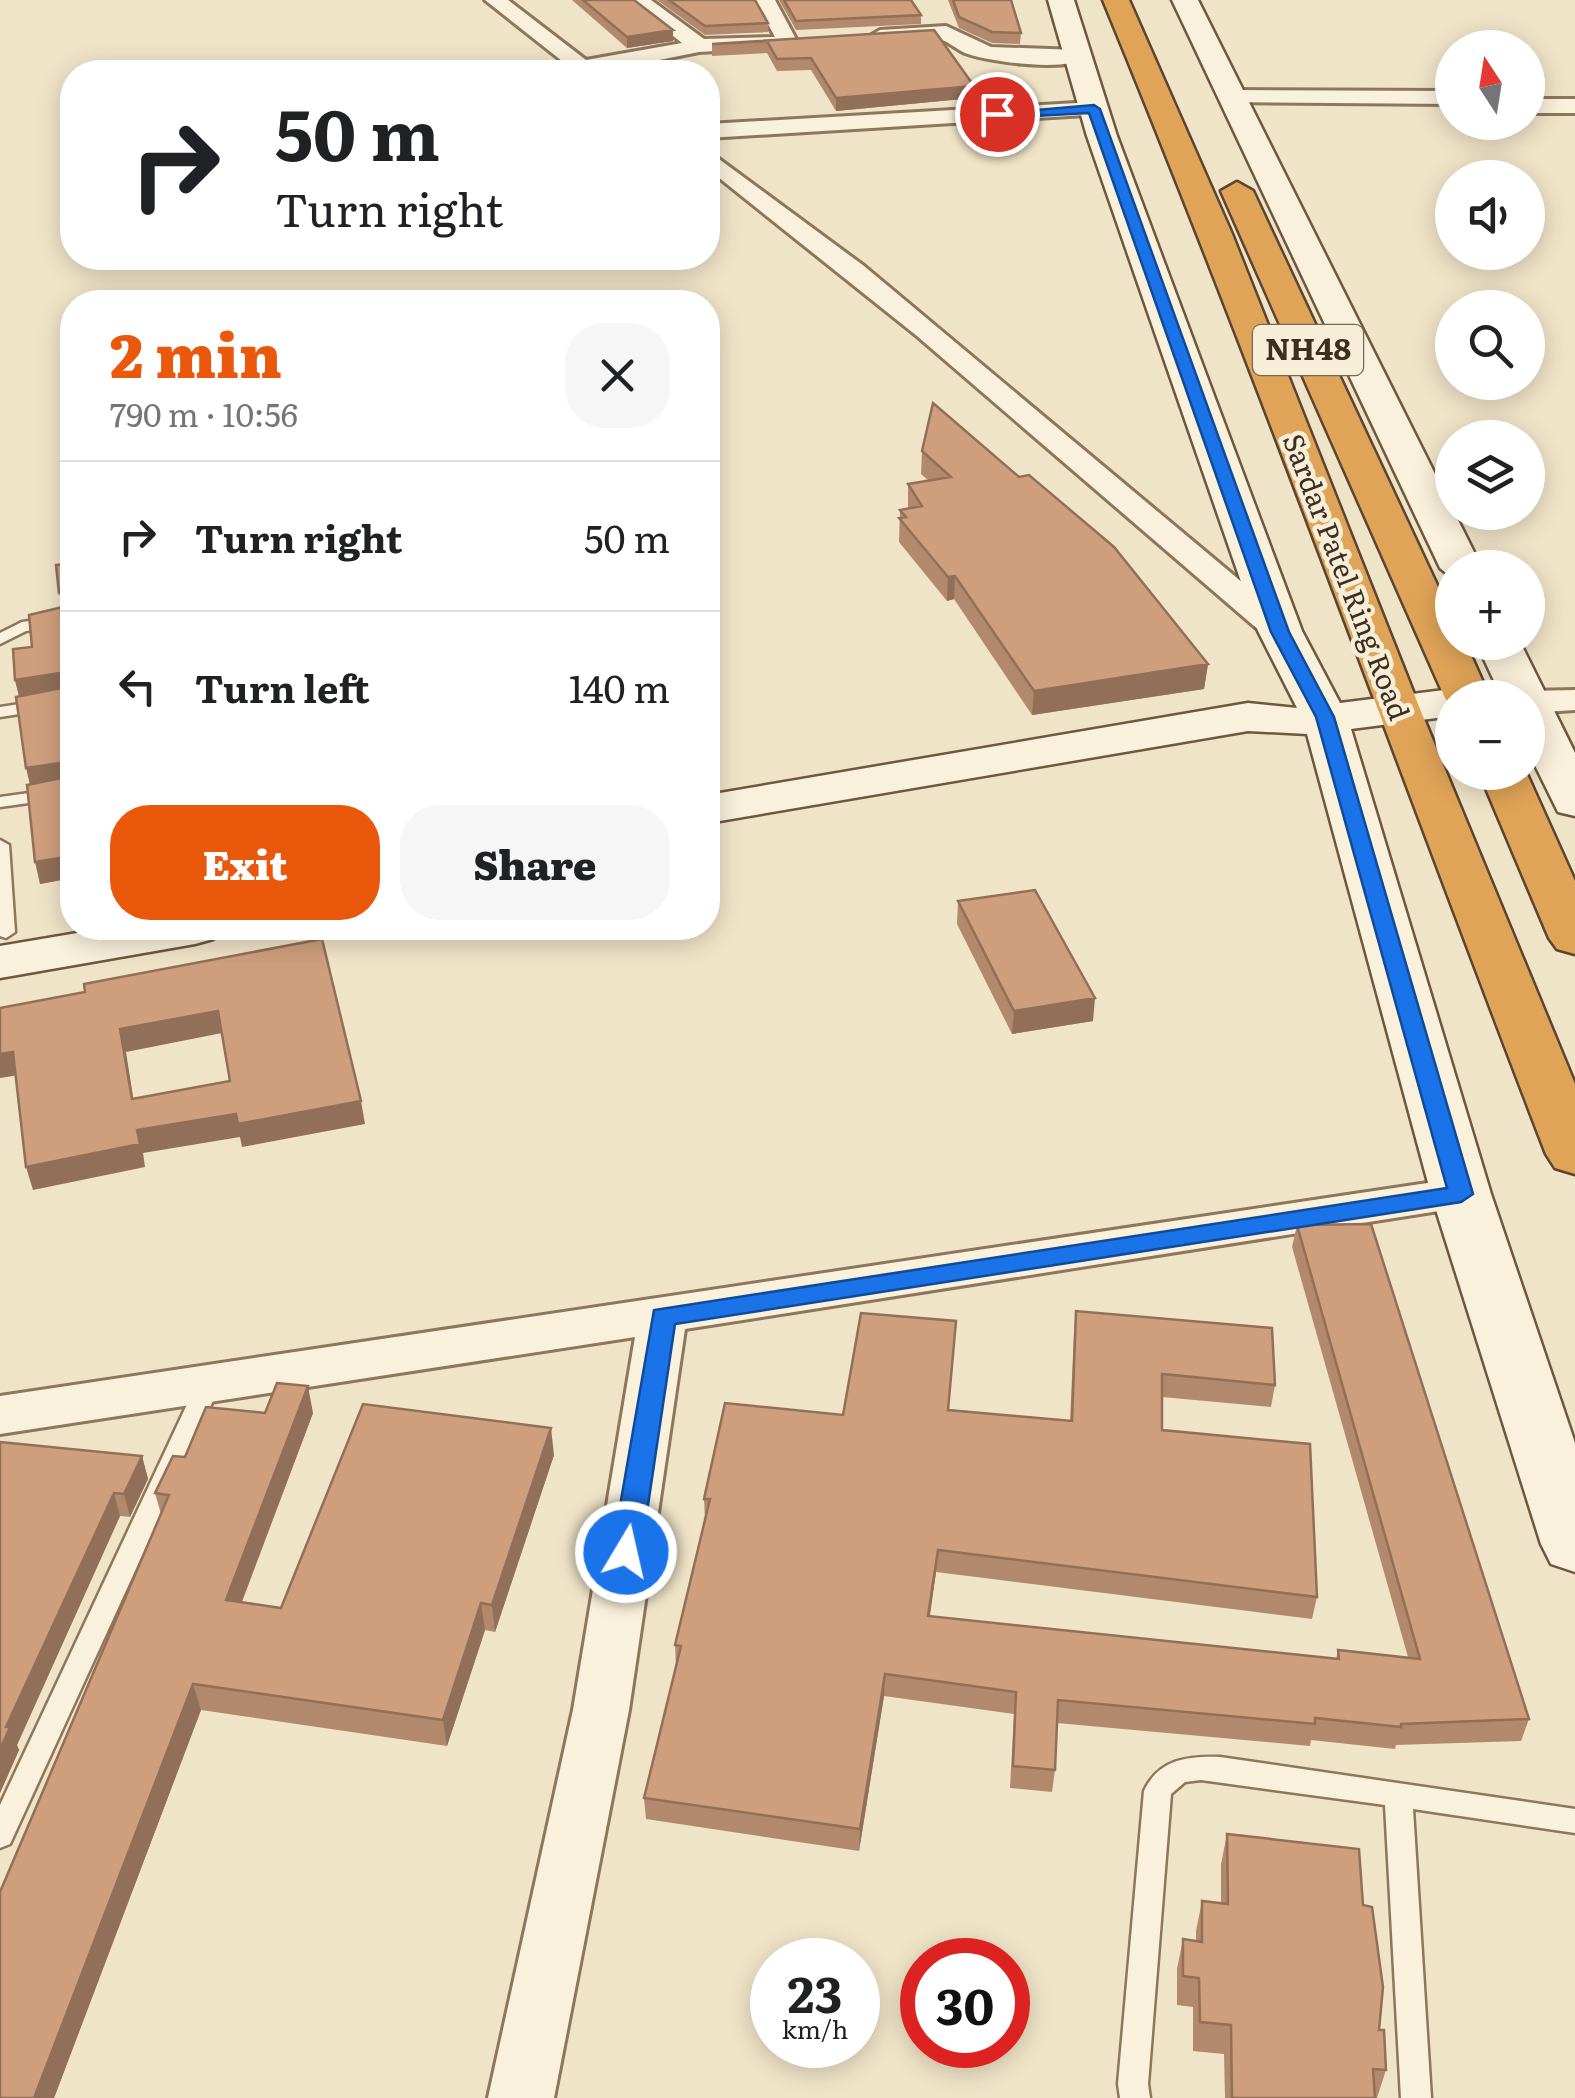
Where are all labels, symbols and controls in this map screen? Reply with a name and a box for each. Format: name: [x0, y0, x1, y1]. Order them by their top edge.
north arrow: [1435, 30, 1545, 140]
map controls: [1435, 30, 1545, 790]
pin: [955, 72, 1040, 157]
text: 50 m: [275, 79, 440, 183]
icon: arrive: [970, 87, 1025, 142]
icon: right: [110, 100, 240, 230]
button: sound: [1435, 160, 1545, 270]
text: Turn right: [275, 174, 503, 241]
button: search: [1435, 290, 1545, 400]
text: 2 min: [110, 307, 282, 396]
button: close: [565, 323, 670, 428]
road number: NH48: [1253, 325, 1363, 375]
text: 790 m · 10:56: [110, 389, 298, 437]
button: layers: [1435, 420, 1545, 530]
street label: Sardar Patel Ring Road: [1274, 427, 1422, 726]
text: Turn right: [195, 508, 402, 565]
text: 50 m: [584, 508, 670, 565]
icon: right: [110, 509, 165, 564]
button: +: [1435, 550, 1545, 660]
text: Turn left: [195, 658, 370, 715]
text: 140 m: [569, 658, 670, 715]
icon: left: [110, 659, 165, 714]
button: −: [1435, 680, 1545, 790]
button: Exit: [110, 805, 380, 920]
button: Share: [400, 805, 670, 920]
position arrow: [574, 1500, 678, 1604]
speed limit sign: 30: [900, 1938, 1030, 2068]
text: 23: [788, 1954, 842, 2028]
text: km/h: [782, 2010, 848, 2047]

